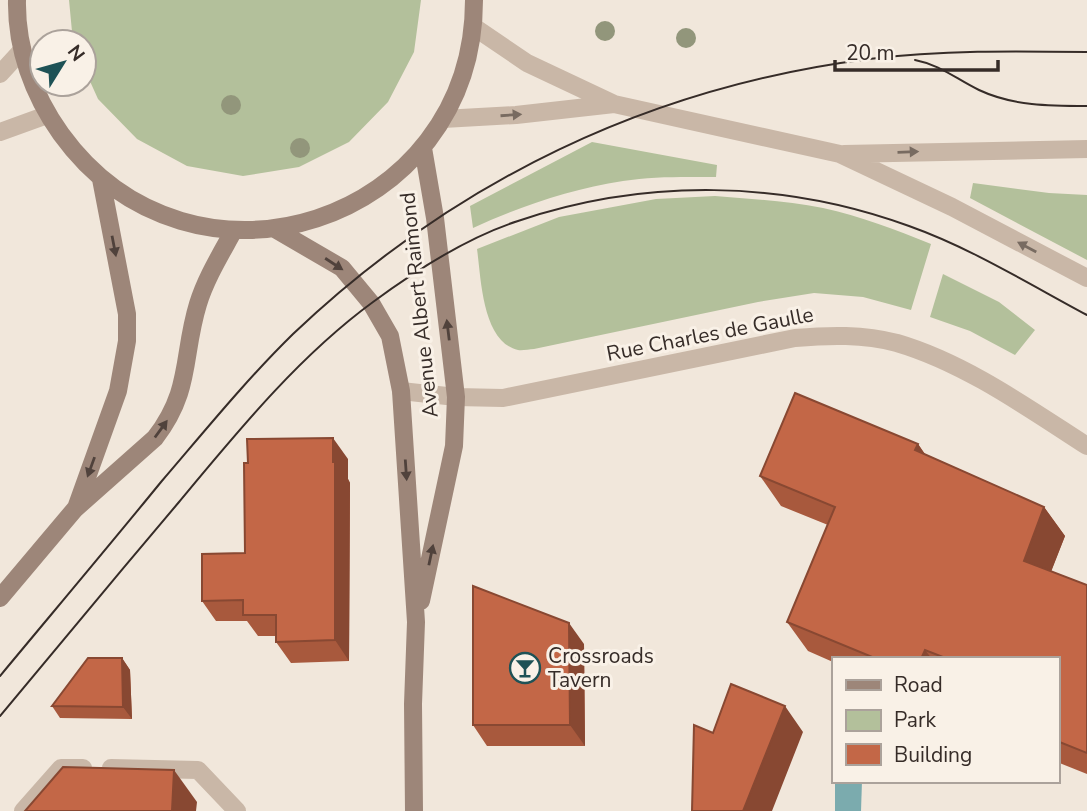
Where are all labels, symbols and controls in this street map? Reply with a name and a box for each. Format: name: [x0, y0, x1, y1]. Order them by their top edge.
north arrow: [28, 28, 98, 98]
scale bar: [835, 28, 998, 72]
text: 20 m: [846, 39, 895, 67]
text: N: [61, 40, 90, 67]
one-way arrow: [500, 109, 522, 120]
one-way arrow: [898, 146, 920, 157]
street label: Avenue Albert Raimond: [393, 191, 445, 419]
one-way arrow: [109, 235, 120, 257]
one-way arrow: [1016, 241, 1036, 253]
one-way arrow: [324, 257, 344, 270]
street label: Rue Charles de Gaulle: [604, 300, 816, 368]
one-way arrow: [442, 319, 453, 341]
one-way arrow: [154, 420, 168, 439]
one-way arrow: [85, 456, 96, 477]
one-way arrow: [401, 459, 412, 481]
one-way arrow: [425, 544, 436, 566]
place label: Crossroads Tavern: [548, 642, 654, 694]
bar icon: Crossroads Tavern: [508, 651, 542, 685]
legend: [832, 657, 1059, 783]
text: Road: [894, 671, 943, 699]
text: Park: [894, 706, 936, 734]
text: Building: [894, 741, 972, 769]

